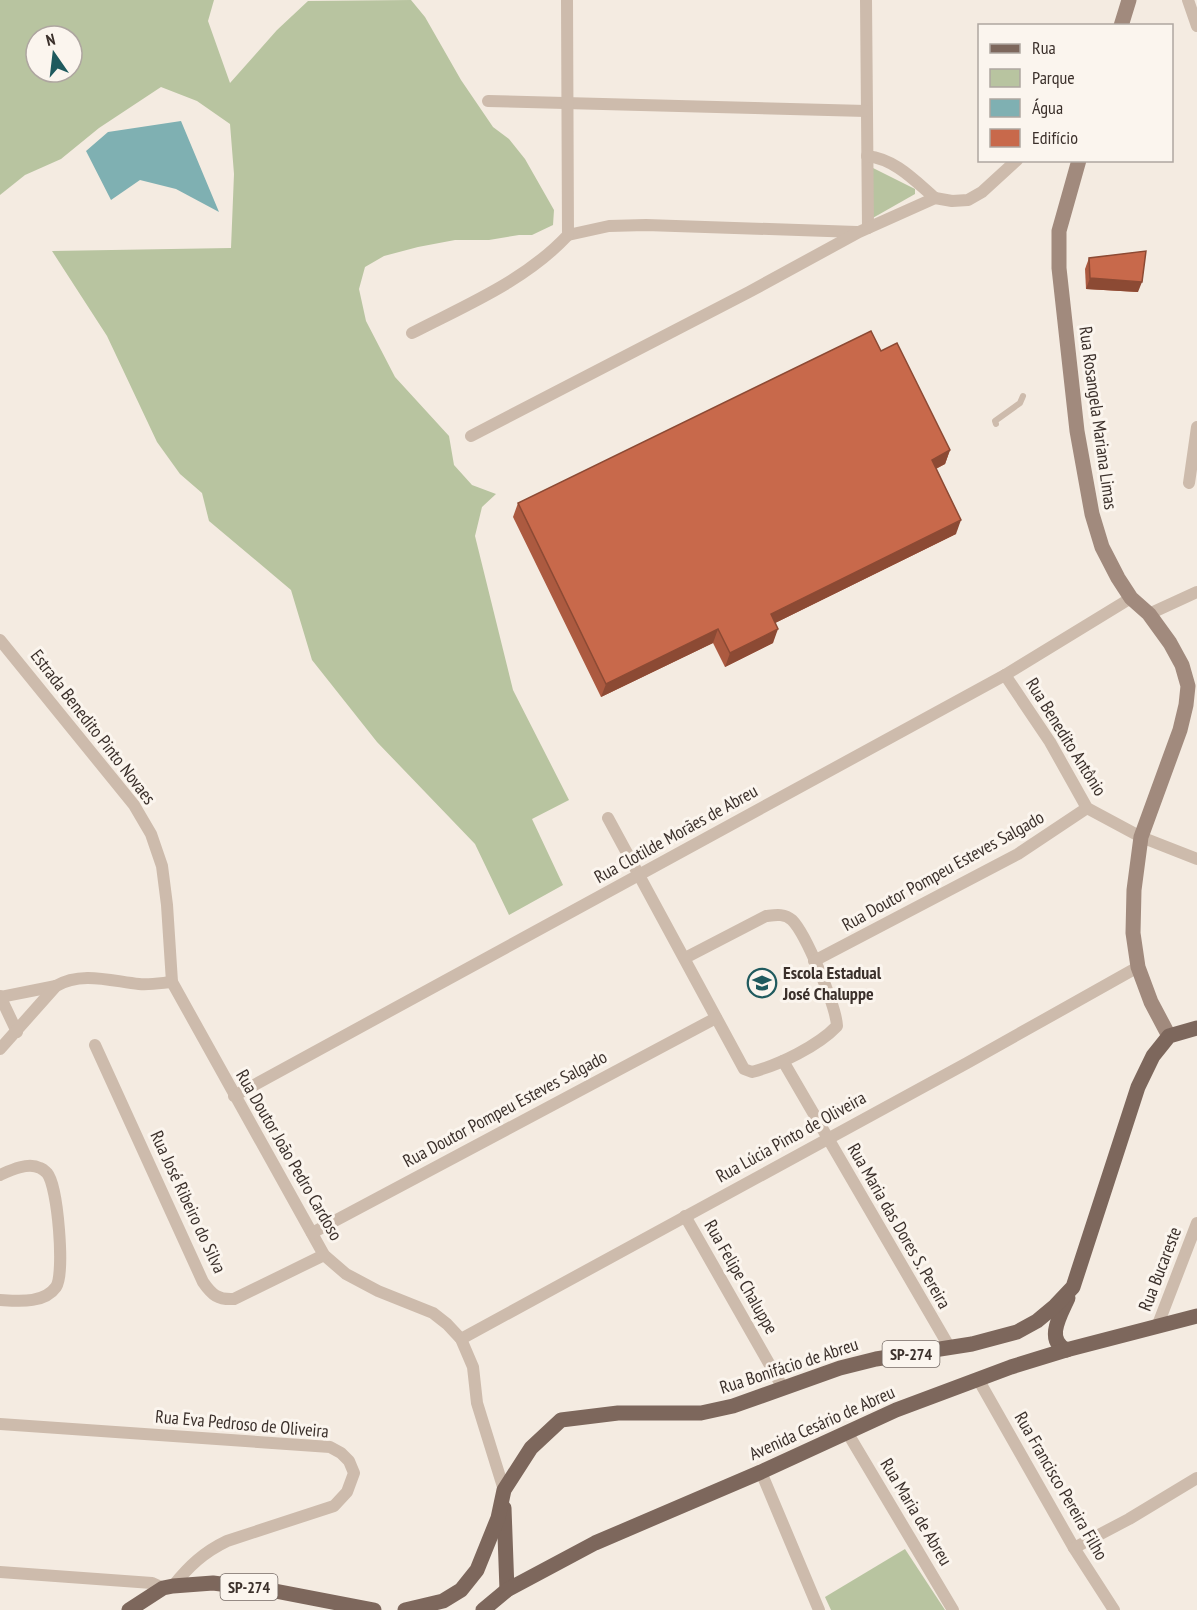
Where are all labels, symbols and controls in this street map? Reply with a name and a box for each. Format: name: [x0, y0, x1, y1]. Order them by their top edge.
north arrow: [24, 24, 84, 84]
legend: [978, 24, 1173, 162]
text: N: [44, 29, 57, 50]
text: Rua: [1032, 36, 1056, 59]
text: Parque: [1032, 66, 1075, 89]
text: Água: [1032, 96, 1063, 119]
text: Edifício: [1032, 126, 1078, 149]
street label: Rua Rosangela Mariana Limas: [1074, 325, 1123, 511]
street label: Estrada Benedito Pinto Novaes: [26, 645, 161, 809]
street label: Rua Benedito Antônio: [1021, 673, 1112, 800]
street label: Rua Clotilde Morães de Abreu: [590, 779, 762, 888]
street label: Rua Doutor Pompeu Esteves Salgado: [838, 805, 1048, 936]
place label: Escola Estadual José Chaluppe: [782, 961, 882, 1005]
school or university icon: Escola Estadual José Chaluppe: [746, 967, 778, 999]
street label: Rua Doutor Pompeu Esteves Salgado: [399, 1045, 611, 1172]
street label: Rua Doutor João Pedro Cardoso: [231, 1065, 348, 1245]
street label: Rua Lúcia Pinto de Oliveira: [712, 1086, 870, 1187]
street label: Rua José Ribeiro do Silva: [145, 1127, 232, 1277]
street label: Rua Maria das Dores S. Pereira: [843, 1139, 956, 1313]
street label: Rua Felipe Chaluppe: [699, 1216, 783, 1338]
street label: Rua Bucareste: [1133, 1224, 1186, 1314]
street label: Rua Bonifácio de Abreu: [717, 1332, 861, 1399]
road number: SP-274: [882, 1341, 940, 1367]
street label: Avenida Cesário de Abreu: [745, 1380, 898, 1465]
street label: Rua Eva Pedroso de Oliveira: [154, 1404, 330, 1443]
street label: Rua Francisco Pereira Filho: [1010, 1407, 1113, 1564]
street label: Rua Maria de Abreu: [875, 1454, 957, 1570]
road number: SP-274: [220, 1574, 278, 1600]

